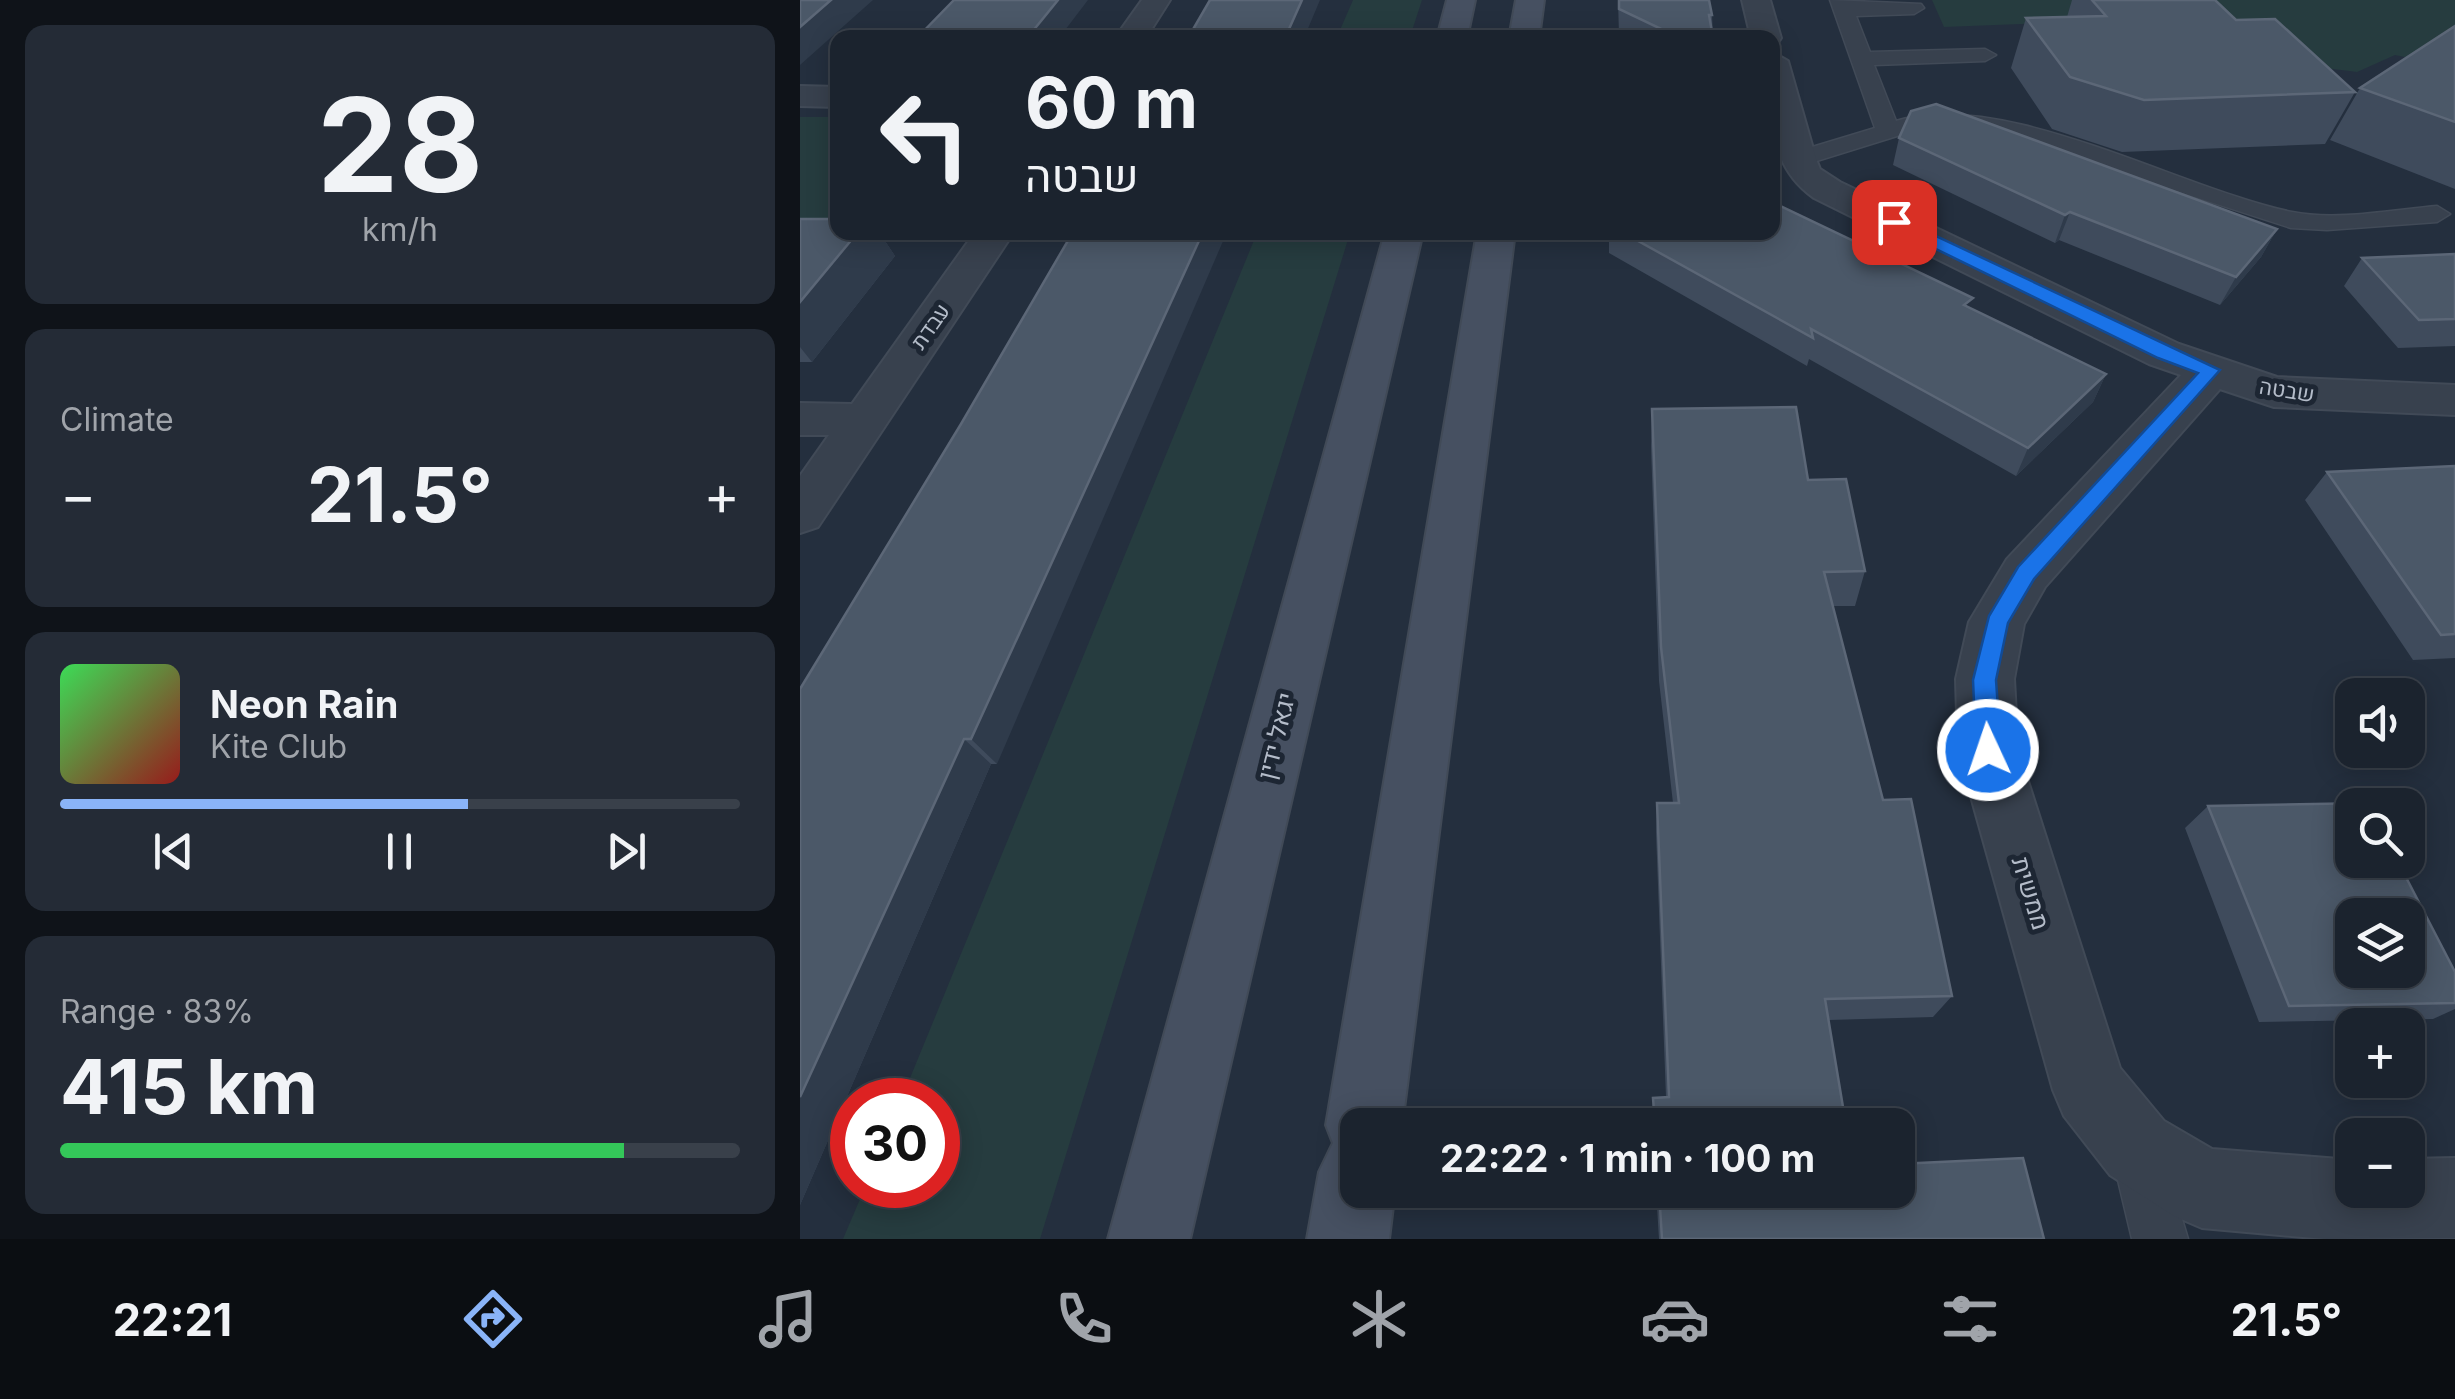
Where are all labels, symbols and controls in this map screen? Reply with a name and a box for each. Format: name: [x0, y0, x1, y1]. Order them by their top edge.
text: 60 m: [1025, 60, 1198, 145]
text: 28: [317, 66, 483, 223]
icon: left: [860, 70, 990, 200]
text: שבטה: [1025, 148, 1139, 203]
pin: [1852, 180, 1937, 265]
icon: arrive: [1867, 195, 1922, 250]
text: km/h: [362, 210, 438, 249]
street label: עבדת: [905, 298, 955, 354]
street label: שבטה: [2258, 373, 2316, 407]
text: Climate: [60, 400, 174, 439]
text: 21.5°: [307, 449, 493, 540]
text: −: [60, 462, 96, 528]
text: +: [704, 462, 740, 528]
map controls: [2335, 678, 2425, 1208]
button: sound: [2335, 678, 2425, 768]
text: Neon Rain: [210, 681, 398, 727]
street label: יגאל ידין: [1251, 689, 1301, 783]
position arrow: [1936, 698, 2040, 802]
text: Kite Club: [210, 727, 347, 766]
button: search: [2335, 788, 2425, 878]
icon: previous: [146, 824, 201, 879]
icon: pause: [372, 824, 427, 879]
icon: next: [599, 824, 654, 879]
street label: ממשית: [2006, 853, 2056, 933]
button: layers: [2335, 898, 2425, 988]
text: Range · 83%: [60, 992, 254, 1031]
button: +: [2335, 1008, 2425, 1098]
text: 415 km: [60, 1041, 318, 1132]
speed limit sign: 30: [830, 1078, 960, 1208]
button: −: [2335, 1118, 2425, 1208]
text: 22:22 · 1 min · 100 m: [1440, 1135, 1815, 1181]
icon: directions: [458, 1284, 528, 1354]
icon: music: [753, 1284, 823, 1354]
icon: phone: [1049, 1284, 1119, 1354]
icon: climate: [1344, 1284, 1414, 1354]
icon: car: [1640, 1284, 1710, 1354]
icon: filters: [1935, 1284, 2005, 1354]
text: 22:21: [113, 1292, 232, 1347]
text: 21.5°: [2230, 1292, 2342, 1347]

